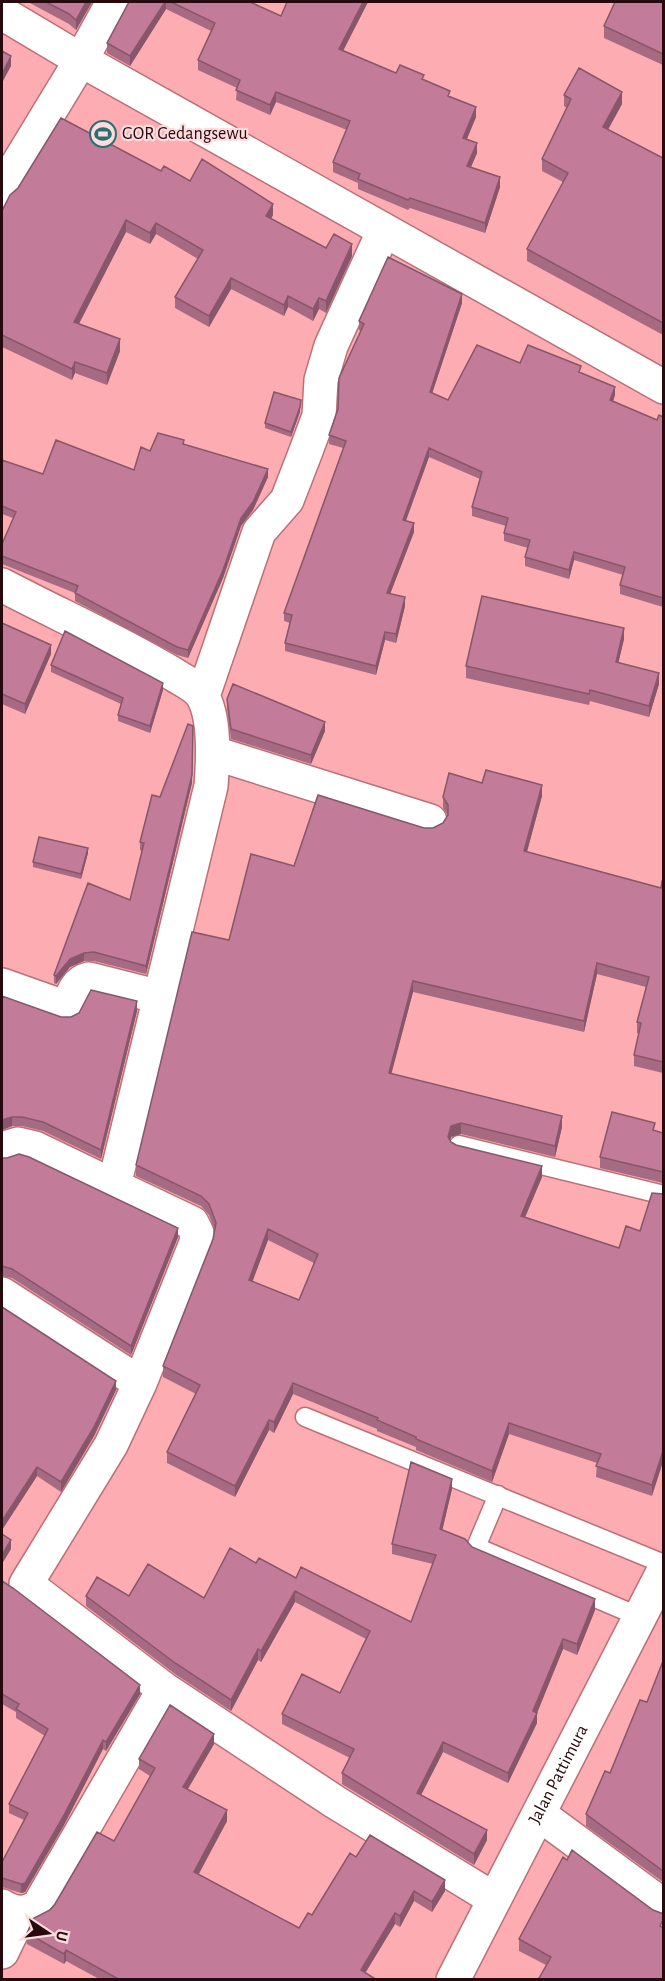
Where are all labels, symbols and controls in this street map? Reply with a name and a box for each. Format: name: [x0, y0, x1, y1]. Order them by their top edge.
sports icon: GOR Gedangsewu: [88, 119, 118, 149]
place label: GOR Gedangsewu: [122, 125, 248, 143]
street label: Jalan Pattimura: [526, 1722, 592, 1827]
north arrow: [18, 1903, 78, 1963]
text: U: [53, 1929, 71, 1943]

